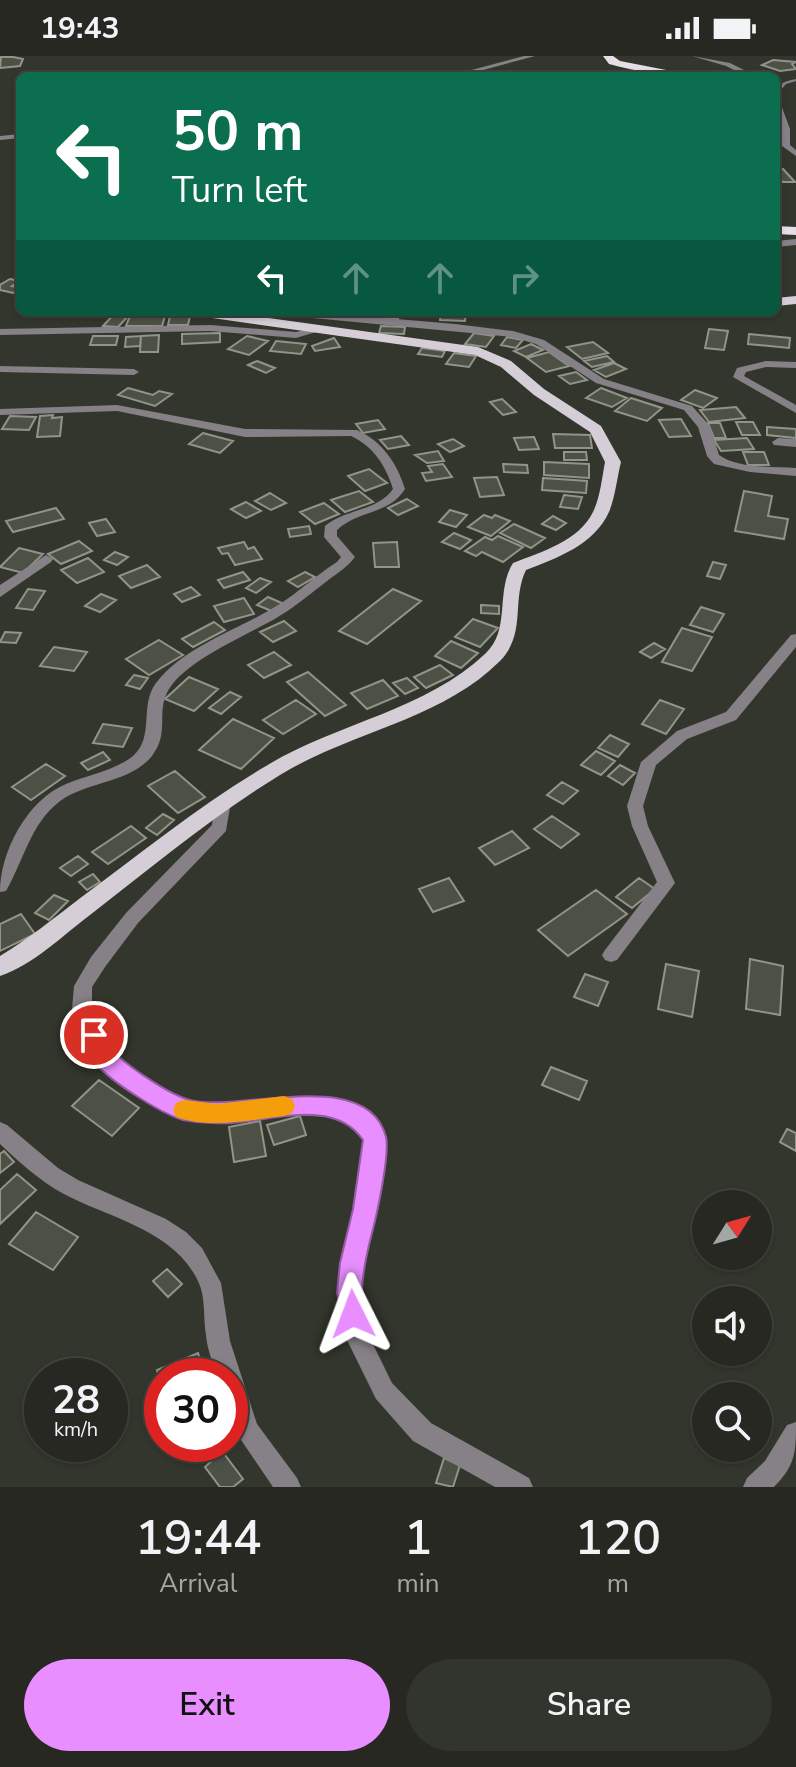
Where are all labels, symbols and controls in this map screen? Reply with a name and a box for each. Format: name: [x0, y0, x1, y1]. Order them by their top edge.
text: 19:43: [40, 8, 119, 49]
text: 50 m: [172, 93, 303, 170]
icon: left: [40, 104, 144, 208]
text: Turn left: [172, 166, 307, 215]
icon: left: [250, 256, 294, 300]
icon: ahead: [334, 256, 378, 300]
icon: ahead: [418, 256, 462, 300]
icon: right: [502, 256, 546, 300]
pin: [60, 1001, 128, 1069]
icon: arrive: [72, 1013, 116, 1057]
north arrow: [692, 1190, 772, 1270]
map controls: [692, 1190, 772, 1462]
position arrow: [311, 1272, 395, 1356]
button: sound: [692, 1286, 772, 1366]
speed limit sign: 30: [144, 1358, 248, 1462]
text: 28: [52, 1373, 100, 1427]
button: search: [692, 1382, 772, 1462]
text: km/h: [54, 1416, 98, 1443]
text: 19:44: [135, 1505, 262, 1571]
text: 1: [404, 1505, 432, 1571]
text: 120: [575, 1505, 661, 1571]
text: Arrival: [159, 1566, 237, 1601]
text: min: [397, 1566, 440, 1601]
text: m: [607, 1566, 629, 1601]
button: Exit: [24, 1659, 390, 1751]
button: Share: [406, 1659, 772, 1751]

